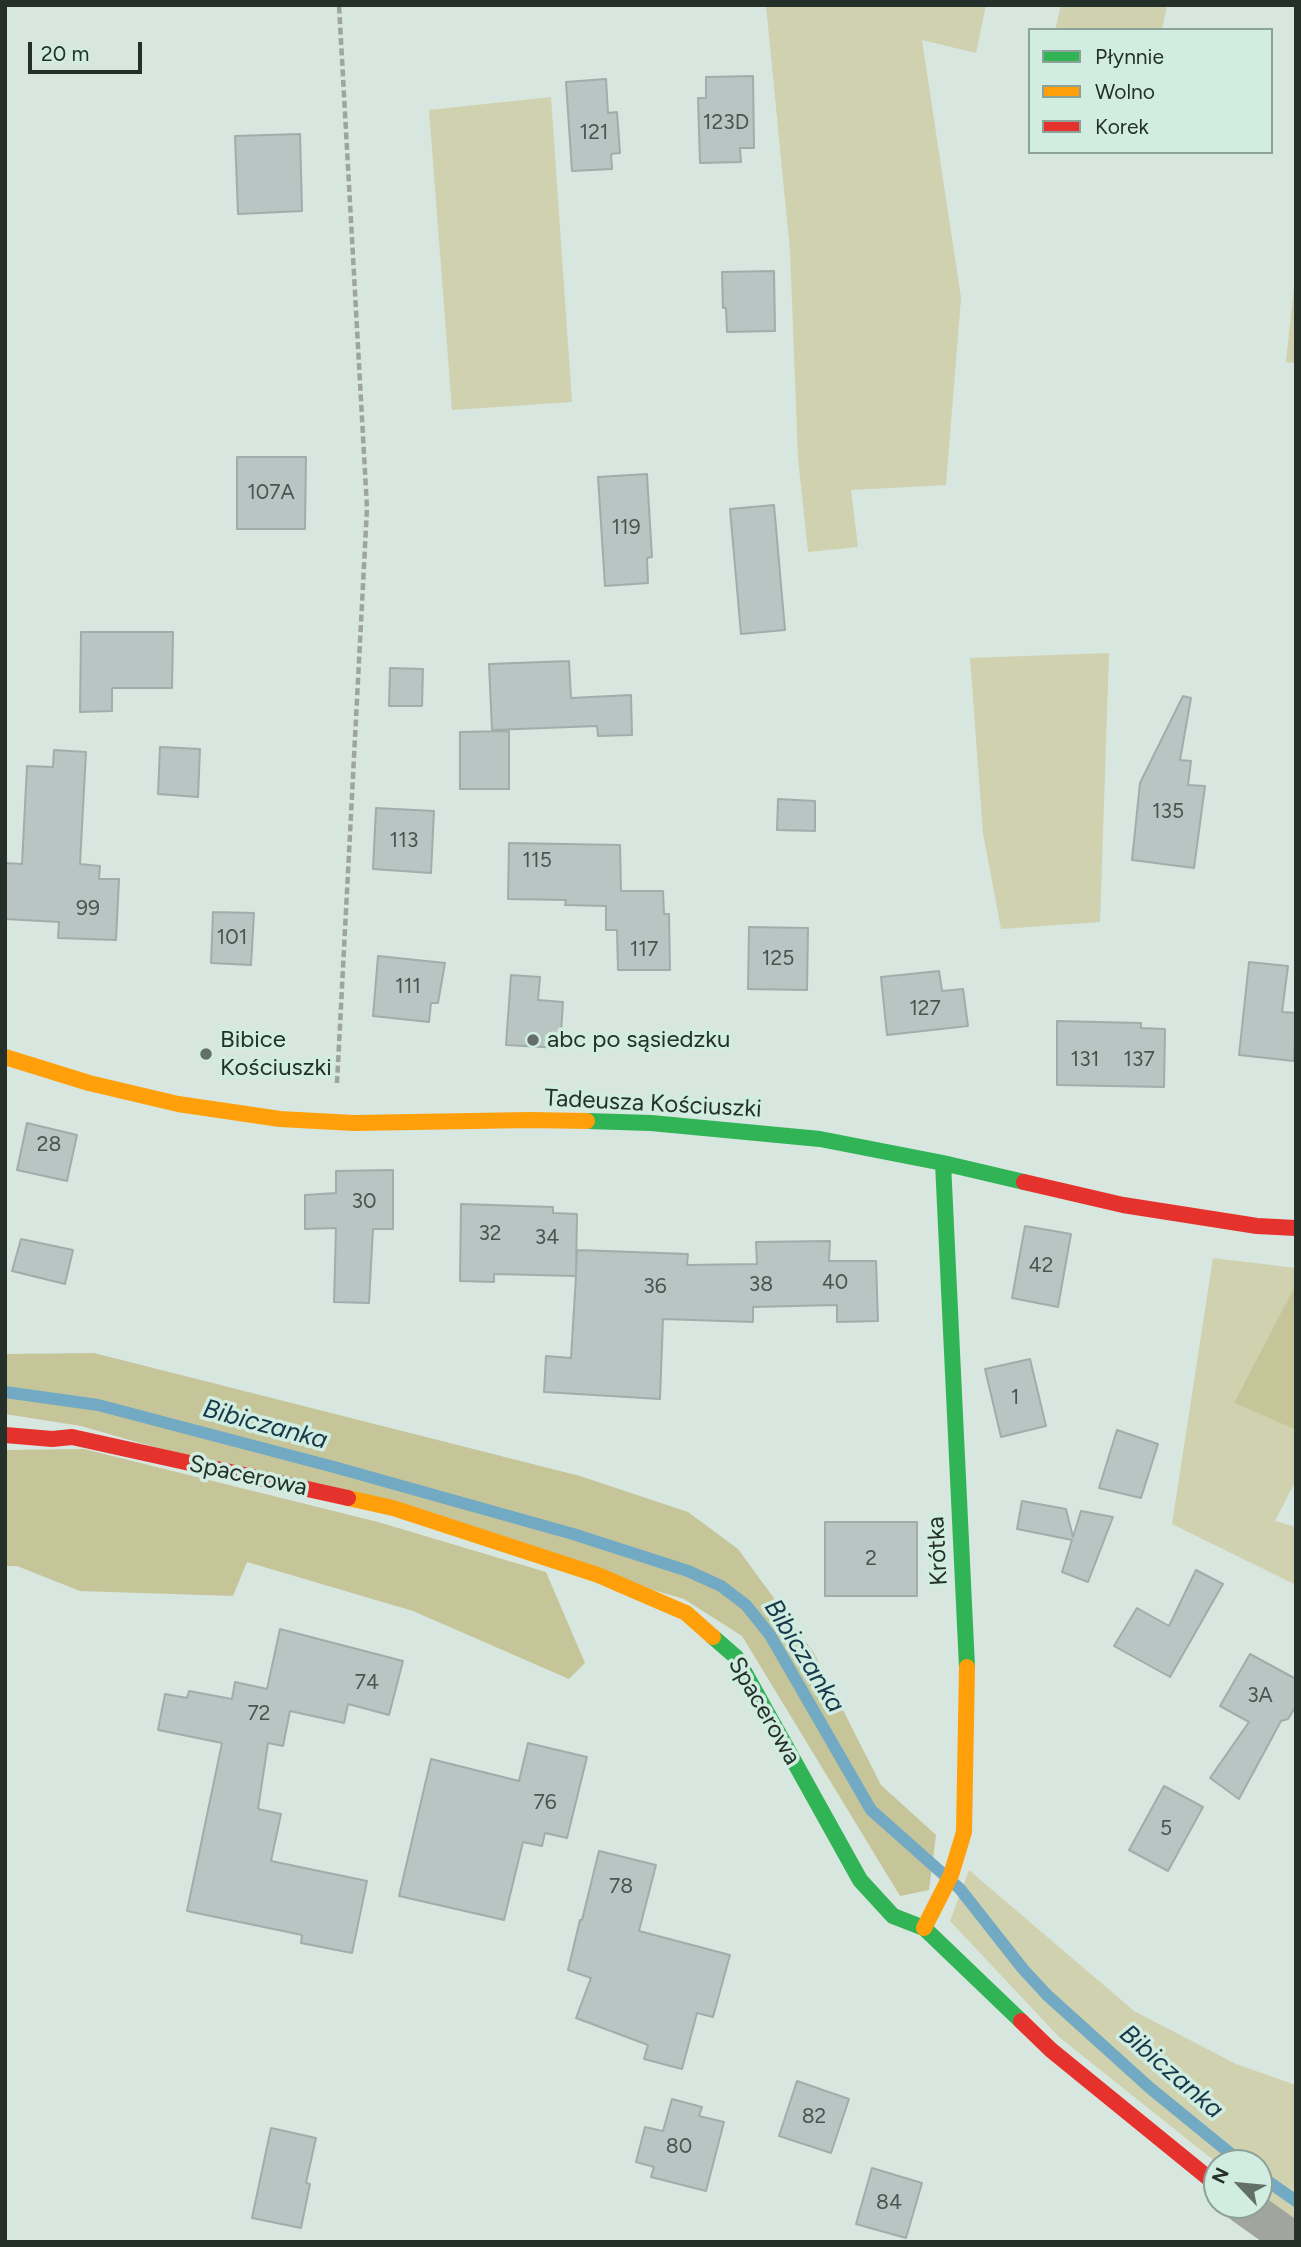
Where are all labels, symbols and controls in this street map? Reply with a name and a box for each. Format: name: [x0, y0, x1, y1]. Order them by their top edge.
scale bar: [32, 28, 145, 72]
legend: [1028, 28, 1273, 154]
text: 20 m: [41, 41, 89, 66]
text: Płynnie: [1095, 44, 1164, 69]
text: Wolno: [1095, 79, 1155, 104]
house number: 123D: [703, 110, 749, 136]
text: Korek: [1095, 114, 1149, 139]
house number: 121: [579, 120, 609, 146]
house number: 107A: [247, 480, 295, 506]
house number: 119: [611, 515, 641, 541]
house number: 135: [1152, 799, 1184, 825]
house number: 113: [390, 828, 418, 854]
house number: 115: [522, 848, 552, 874]
house number: 99: [76, 896, 100, 922]
house number: 101: [217, 925, 247, 951]
house number: 117: [630, 937, 658, 963]
house number: 125: [762, 946, 794, 972]
house number: 111: [395, 974, 421, 1000]
house number: 127: [909, 996, 941, 1022]
place label: Bibice Kościuszki: [220, 1026, 332, 1082]
place label: abc po sąsiedzku: [547, 1026, 730, 1054]
marker: abc po sąsiedzku: [525, 1032, 541, 1048]
marker: Bibice Kościuszki: [198, 1046, 214, 1062]
house number: 131: [1071, 1047, 1099, 1073]
house number: 137: [1123, 1047, 1155, 1073]
street label: Tadeusza Kościuszki: [544, 1084, 762, 1124]
house number: 28: [37, 1132, 61, 1158]
house number: 30: [352, 1189, 376, 1215]
house number: 32: [478, 1221, 502, 1247]
house number: 34: [535, 1225, 559, 1251]
house number: 42: [1029, 1253, 1053, 1279]
house number: 40: [822, 1270, 848, 1296]
house number: 38: [749, 1272, 773, 1298]
house number: 36: [643, 1274, 667, 1300]
house number: 1: [1011, 1385, 1019, 1411]
water label: Bibiczanka: [199, 1393, 331, 1457]
street label: Spacerowa: [186, 1449, 310, 1503]
street label: Krótka: [922, 1516, 954, 1586]
house number: 2: [865, 1546, 877, 1572]
water label: Bibiczanka: [757, 1594, 851, 1718]
street label: Spacerowa: [722, 1652, 806, 1770]
house number: 74: [355, 1670, 379, 1696]
house number: 3A: [1247, 1683, 1273, 1709]
house number: 72: [247, 1701, 271, 1727]
house number: 76: [533, 1790, 557, 1816]
house number: 5: [1160, 1816, 1172, 1842]
house number: 78: [609, 1874, 633, 1900]
water label: Bibiczanka: [1113, 2018, 1229, 2126]
house number: 82: [802, 2104, 826, 2130]
house number: 80: [666, 2134, 692, 2160]
north arrow: [1203, 2149, 1273, 2219]
text: N: [1207, 2164, 1234, 2187]
house number: 84: [876, 2190, 902, 2216]

